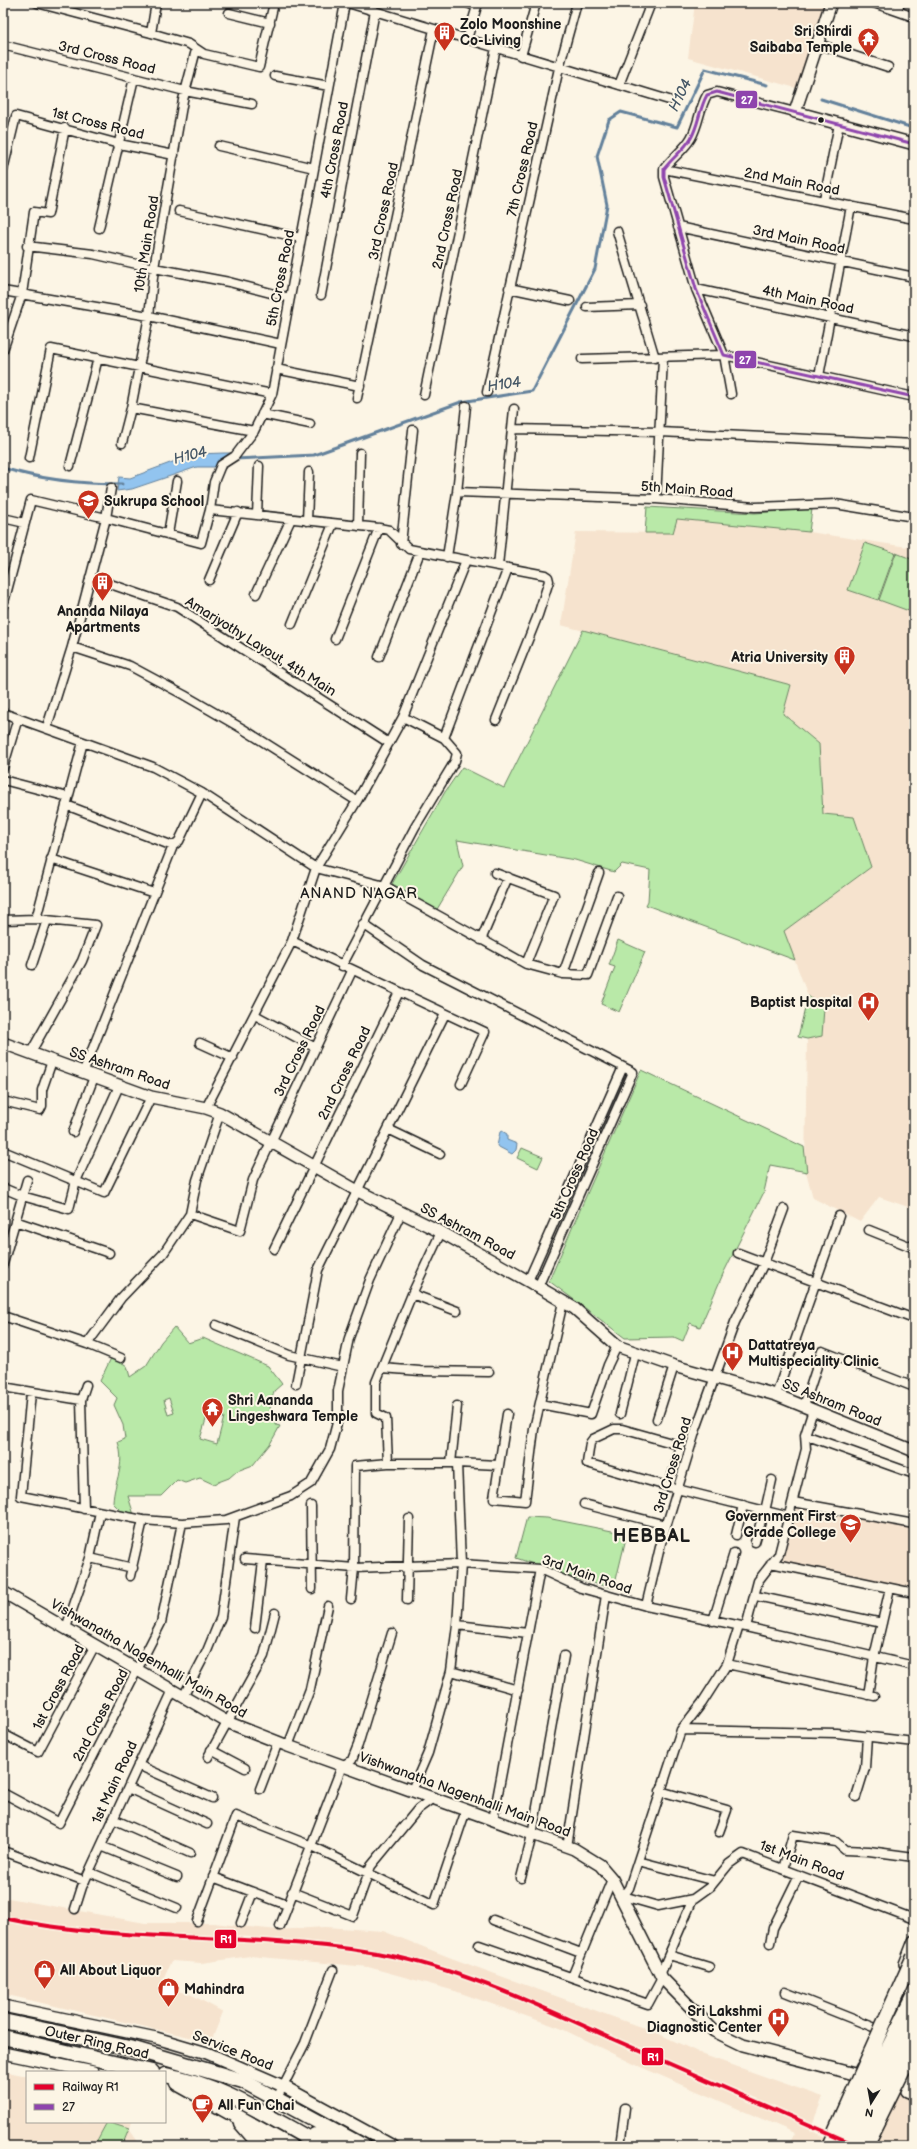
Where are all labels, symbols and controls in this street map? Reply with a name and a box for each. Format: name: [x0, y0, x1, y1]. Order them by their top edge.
place label: Zolo Moonshine Co-Living: [460, 16, 561, 49]
building icon: Zolo Moonshine Co-Living: [432, 19, 458, 52]
place label: Sri Shirdi Saibaba Temple: [750, 23, 852, 56]
temple icon: Sri Shirdi Saibaba Temple: [855, 26, 881, 59]
street label: 3rd Cross Road: [57, 37, 157, 78]
water label: H104: [664, 76, 696, 115]
line badge: 27: [735, 90, 758, 109]
text: 27: [741, 94, 753, 107]
street label: 4th Cross Road: [317, 100, 352, 200]
street label: 1st Cross Road: [50, 104, 146, 143]
unlabelled marker: [816, 115, 826, 125]
street label: 7th Cross Road: [503, 120, 542, 218]
street label: 3rd Cross Road: [365, 161, 402, 261]
street label: 2nd Main Road: [743, 164, 841, 199]
street label: 2nd Cross Road: [429, 167, 466, 271]
street label: 10th Main Road: [130, 194, 163, 294]
street label: 3rd Main Road: [751, 221, 847, 258]
street label: 5th Cross Road: [263, 228, 298, 328]
street label: 4th Main Road: [761, 281, 855, 317]
line badge: 27: [734, 350, 757, 369]
text: 27: [739, 354, 751, 367]
water label: H104: [486, 372, 522, 397]
water label: H104: [171, 442, 209, 469]
street label: 5th Main Road: [640, 478, 734, 501]
school or university icon: Sukrupa School: [76, 488, 102, 521]
place label: Sukrupa School: [104, 493, 204, 510]
building icon: Ananda Nilaya Apartments: [90, 570, 116, 603]
street label: Amarjyothy Layout, 4th Main: [182, 593, 339, 700]
place label: Ananda Nilaya Apartments: [56, 603, 149, 636]
building icon: Atria University: [831, 644, 857, 677]
place label: Atria University: [730, 649, 829, 666]
district label: ANAND NAGAR: [300, 884, 418, 903]
hospital icon: Baptist Hospital: [855, 989, 881, 1022]
place label: Baptist Hospital: [750, 994, 852, 1011]
street label: 3rd Cross Road: [270, 1003, 329, 1100]
street label: 2nd Cross Road: [314, 1024, 374, 1123]
street label: SS Ashram Road: [67, 1043, 172, 1094]
street label: 5th Cross Road: [547, 1126, 602, 1222]
street label: SS Ashram Road: [417, 1199, 518, 1264]
place label: Dattatreya Multispeciality Clinic: [748, 1337, 879, 1370]
hospital icon: Dattatreya Multispeciality Clinic: [719, 1340, 745, 1373]
street label: SS Ashram Road: [780, 1375, 884, 1430]
place label: Shri Aananda Lingeshwara Temple: [228, 1392, 358, 1425]
temple icon: Shri Aananda Lingeshwara Temple: [199, 1395, 225, 1428]
street label: 3rd Cross Road: [650, 1415, 695, 1515]
place label: Government First Grade College: [725, 1508, 836, 1541]
school or university icon: Government First Grade College: [838, 1511, 864, 1544]
district label: HEBBAL: [613, 1526, 691, 1547]
street label: 3rd Main Road: [540, 1551, 634, 1598]
street label: Vishwanatha Nagenhalli Main Road: [48, 1595, 250, 1722]
street label: 1st Cross Road: [29, 1641, 88, 1733]
street label: 2nd Cross Road: [69, 1666, 132, 1764]
street label: 1st Main Road: [88, 1738, 141, 1826]
street label: Vishwanatha Nagenhalli Main Road: [357, 1748, 573, 1841]
street label: 1st Main Road: [757, 1837, 847, 1884]
line badge: R1: [214, 1929, 237, 1949]
text: R1: [220, 1933, 232, 1946]
shop icon: All About Liquor: [31, 1957, 57, 1990]
place label: All About Liquor: [59, 1962, 162, 1979]
shop icon: Mahindra: [156, 1976, 182, 2009]
place label: Mahindra: [184, 1981, 244, 1998]
place label: Sri Lakshmi Diagnostic Center: [647, 2003, 762, 2036]
hospital icon: Sri Lakshmi Diagnostic Center: [765, 2006, 791, 2039]
street label: Outer Ring Road: [43, 2022, 151, 2063]
street label: Service Road: [190, 2027, 276, 2074]
line badge: R1: [641, 2047, 664, 2066]
text: R1: [647, 2051, 659, 2064]
legend: [26, 2071, 166, 2123]
text: Railway R1: [62, 2080, 119, 2095]
north arrow: [851, 2083, 891, 2123]
cafe icon: All Fun Chai: [189, 2092, 215, 2125]
place label: All Fun Chai: [217, 2097, 294, 2114]
text: 27: [62, 2100, 75, 2115]
text: N: [864, 2105, 874, 2119]

